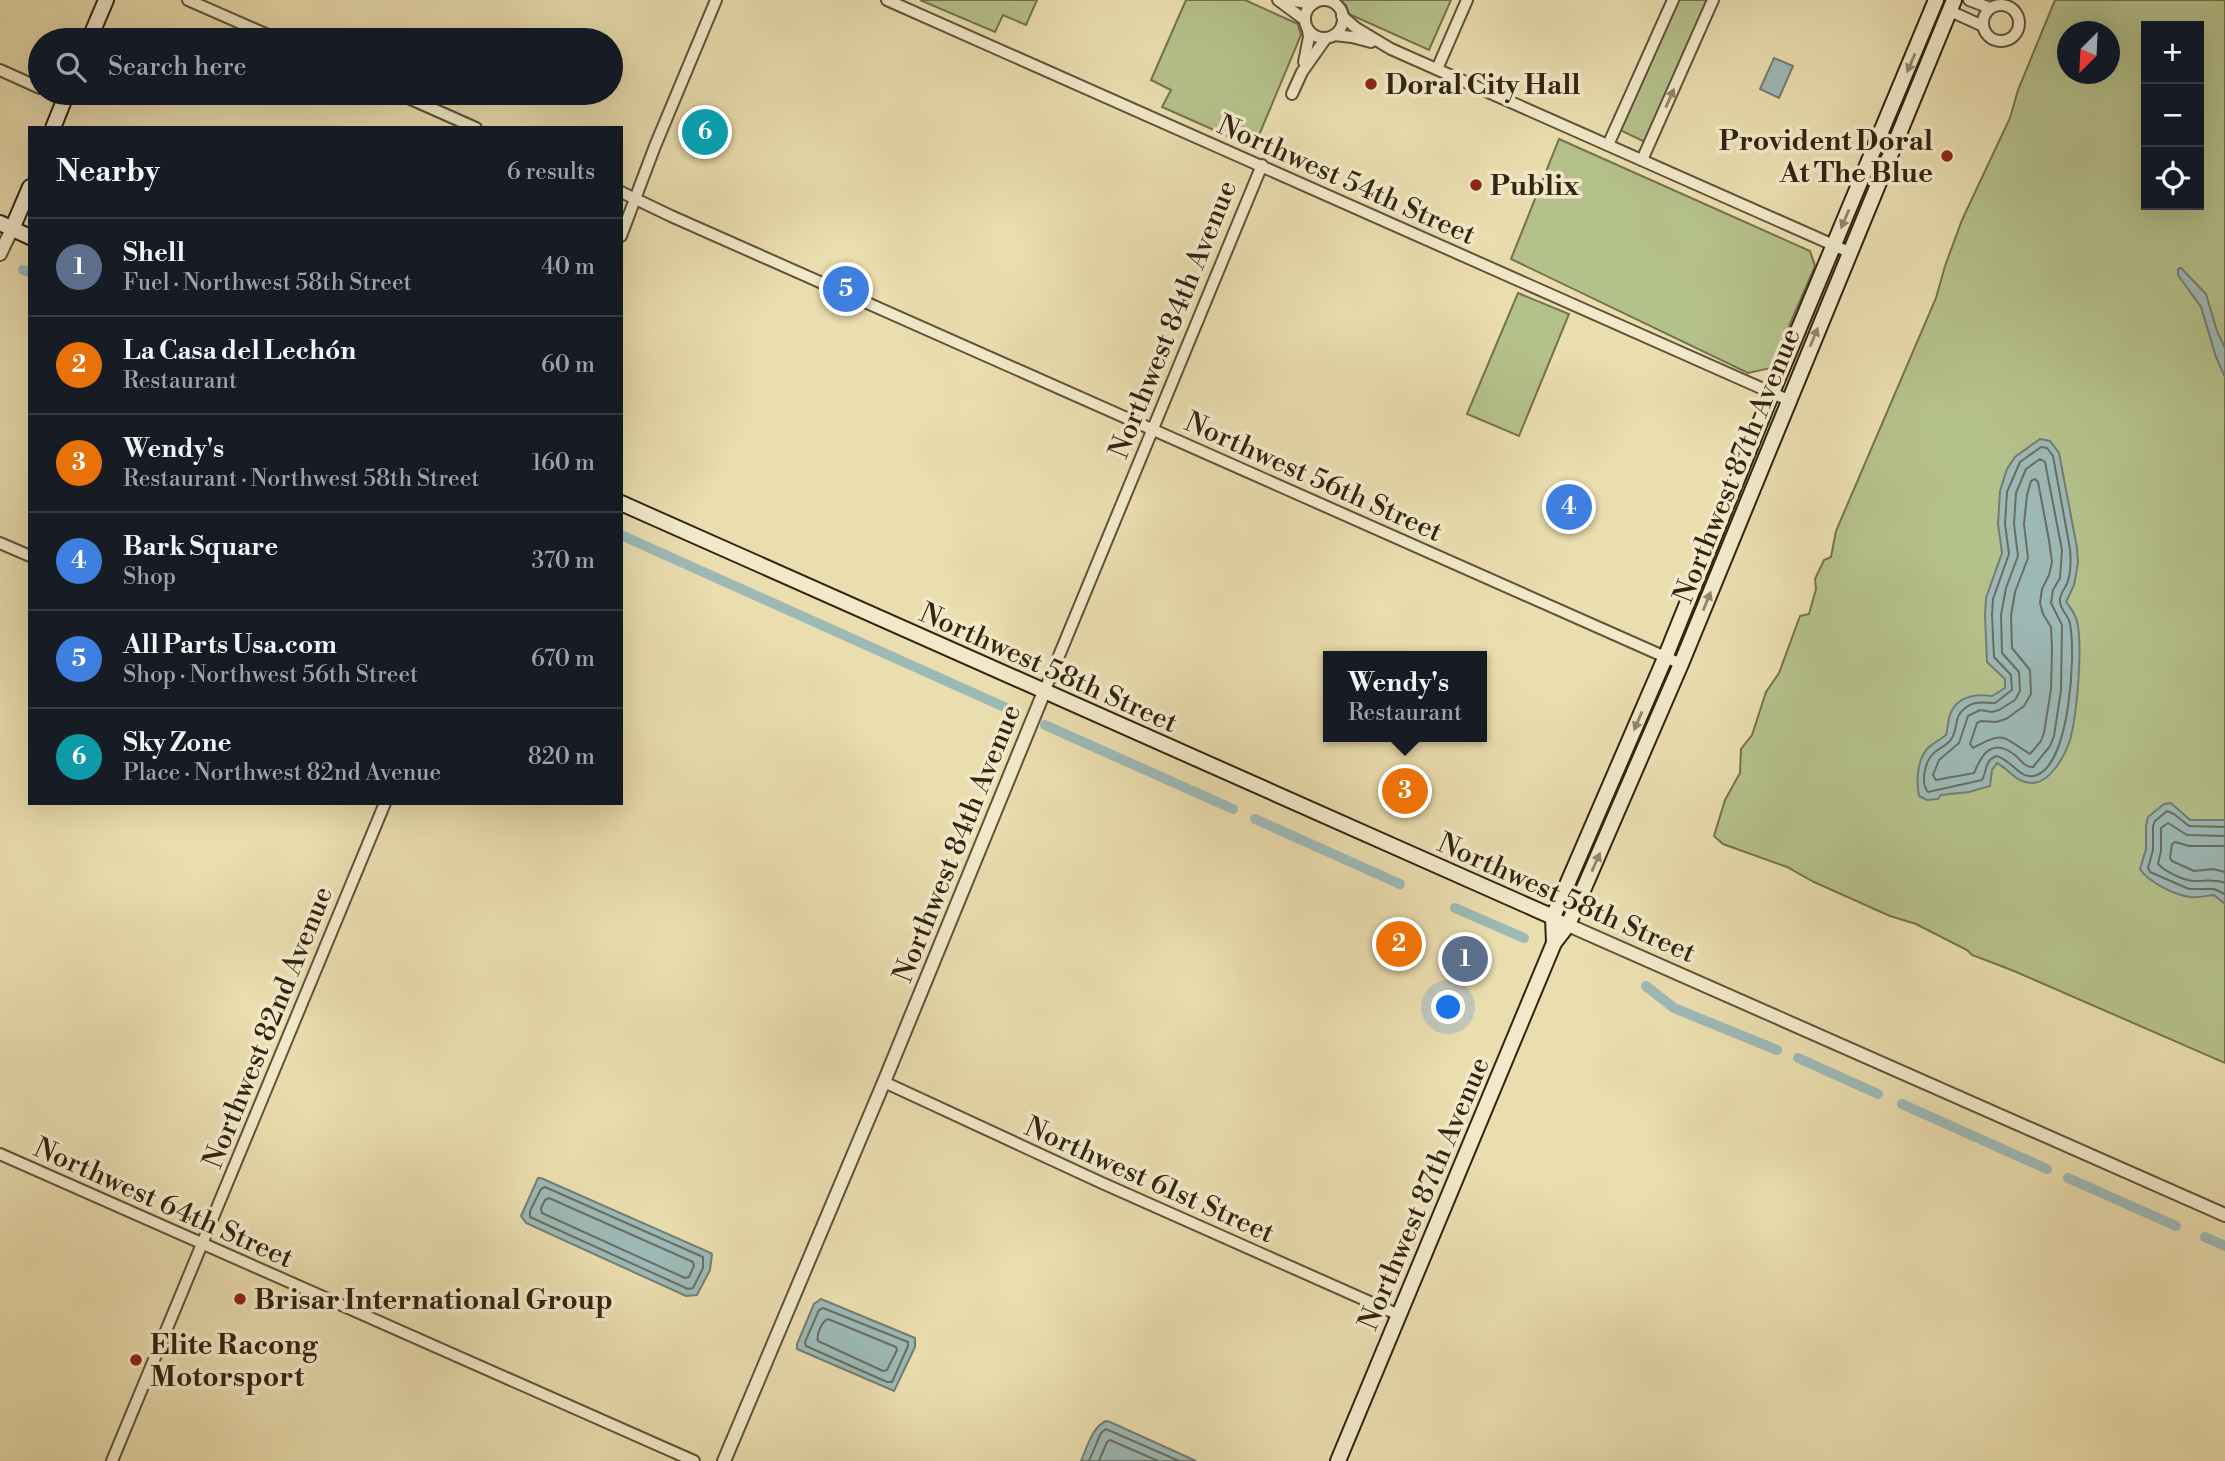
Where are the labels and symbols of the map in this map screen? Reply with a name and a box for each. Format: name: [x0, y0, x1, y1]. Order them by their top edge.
north arrow: [2057, 21, 2120, 84]
one-way arrow: [1905, 53, 1916, 74]
place label: Doral City Hall: [1385, 68, 1581, 103]
marker: Doral City Hall: [1363, 76, 1379, 92]
one-way arrow: [1664, 88, 1676, 108]
pin: 6: [682, 106, 728, 158]
street label: Northwest 54th Street: [1212, 108, 1481, 253]
place label: Provident Doral At The Blue: [1719, 124, 1933, 191]
marker: Provident Doral At The Blue: [1939, 148, 1955, 164]
place label: Publix: [1490, 169, 1580, 204]
street label: Northwest 84th Avenue: [1102, 176, 1245, 464]
marker: Publix: [1468, 177, 1484, 193]
one-way arrow: [1839, 209, 1850, 230]
pin: 5: [823, 263, 869, 315]
street label: Northwest 87th Avenue: [1666, 323, 1809, 608]
one-way arrow: [1809, 326, 1820, 347]
street label: Northwest 56th Street: [1179, 405, 1448, 550]
pin: 4: [1546, 481, 1592, 533]
one-way arrow: [1701, 590, 1712, 611]
street label: Northwest 58th Street: [914, 596, 1183, 741]
street label: Northwest 84th Avenue: [886, 700, 1029, 988]
one-way arrow: [1632, 711, 1644, 731]
pin: 3: [1382, 765, 1428, 817]
street label: Northwest 58th Street: [1432, 826, 1701, 971]
one-way arrow: [1590, 851, 1601, 872]
street label: Northwest 82nd Avenue: [196, 881, 341, 1174]
pin: 2: [1376, 918, 1422, 970]
pin: 1: [1442, 933, 1488, 985]
your location: [1431, 990, 1465, 1024]
street label: Northwest 87th Avenue: [1351, 1052, 1498, 1335]
street label: Northwest 61st Street: [1019, 1110, 1280, 1251]
street label: Northwest 64th Street: [28, 1130, 299, 1276]
place label: Brisar International Group: [254, 1283, 613, 1318]
marker: Brisar International Group: [232, 1291, 248, 1307]
place label: Elite Racong Motorsport: [150, 1328, 319, 1395]
marker: Elite Racong Motorsport: [128, 1352, 144, 1368]

